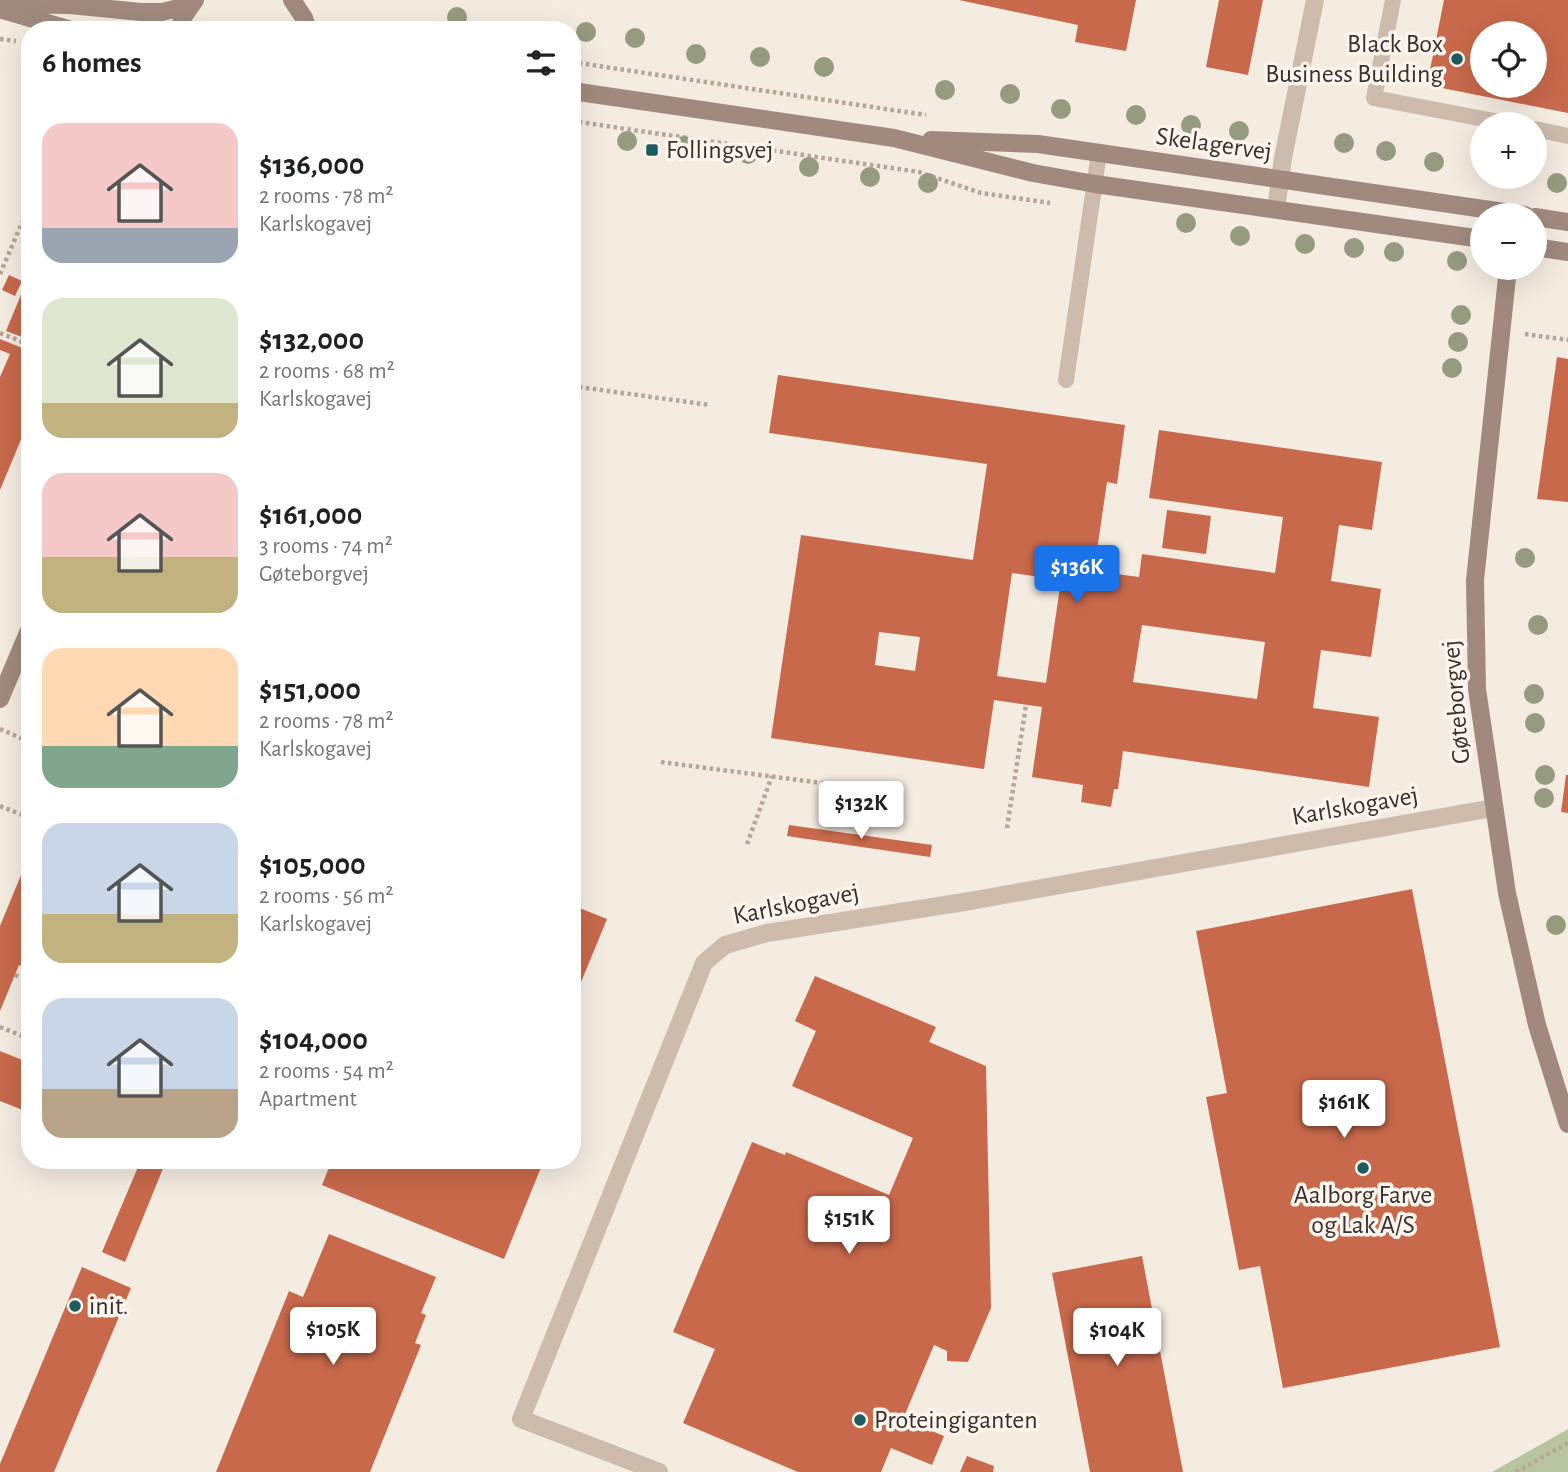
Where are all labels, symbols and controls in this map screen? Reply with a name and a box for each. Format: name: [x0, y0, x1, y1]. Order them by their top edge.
map controls: [1470, 21, 1547, 280]
button: locate: [1470, 21, 1547, 98]
place label: Black Box Business Building: [1265, 31, 1443, 87]
icon: filters: [522, 44, 560, 82]
text: 6 homes: [42, 48, 142, 78]
marker: Black Box Business Building: [1449, 51, 1465, 67]
button: +: [1470, 112, 1547, 189]
street label: Skelagervej: [1154, 123, 1274, 165]
place label: Follingsvej: [666, 137, 773, 163]
marker: Follingsvej: [644, 142, 660, 158]
text: $136,000: [259, 150, 364, 180]
icon: home: [98, 151, 182, 235]
text: 2 rooms · 78 m²: [259, 185, 394, 208]
button: −: [1470, 203, 1547, 280]
text: Karlskogavej: [259, 213, 372, 236]
text: $132,000: [259, 325, 364, 355]
icon: home: [98, 326, 182, 410]
text: 2 rooms · 68 m²: [259, 360, 395, 383]
text: Karlskogavej: [259, 388, 372, 411]
text: $161,000: [259, 500, 362, 530]
icon: home: [98, 501, 182, 585]
text: 3 rooms · 74 m²: [259, 535, 393, 558]
pin: $136K: [1028, 546, 1126, 605]
text: $136K: [1050, 556, 1104, 579]
text: Gøteborgvej: [259, 563, 369, 586]
street label: Gøteborgvej: [1438, 639, 1474, 765]
text: $151,000: [259, 675, 361, 705]
icon: home: [98, 676, 182, 760]
text: 2 rooms · 78 m²: [259, 710, 394, 733]
text: Karlskogavej: [259, 738, 372, 761]
pin: $132K: [812, 782, 910, 841]
street label: Karlskogavej: [1290, 782, 1420, 830]
text: $132K: [835, 792, 887, 815]
text: $105,000: [259, 850, 366, 880]
icon: home: [98, 851, 182, 935]
street label: Karlskogavej: [731, 879, 861, 929]
text: 2 rooms · 56 m²: [259, 885, 393, 908]
text: Karlskogavej: [259, 913, 372, 936]
text: $104,000: [259, 1025, 368, 1055]
icon: home: [98, 1026, 182, 1110]
text: 2 rooms · 54 m²: [259, 1060, 394, 1083]
pin: $161K: [1295, 1080, 1393, 1140]
text: Apartment: [259, 1088, 357, 1111]
text: $161K: [1318, 1091, 1370, 1114]
marker: Aalborg Farve og Lak A/S: [1355, 1160, 1371, 1176]
place label: Aalborg Farve og Lak A/S: [1294, 1182, 1432, 1238]
pin: $151K: [800, 1196, 898, 1256]
text: $151K: [824, 1207, 874, 1230]
place label: init.: [89, 1293, 128, 1319]
marker: init.: [67, 1298, 83, 1314]
pin: $105K: [284, 1308, 382, 1367]
pin: $104K: [1068, 1308, 1166, 1368]
text: $105K: [306, 1318, 360, 1341]
text: $104K: [1089, 1319, 1145, 1342]
place label: Proteingiganten: [874, 1407, 1038, 1433]
marker: Proteingiganten: [852, 1412, 868, 1428]

